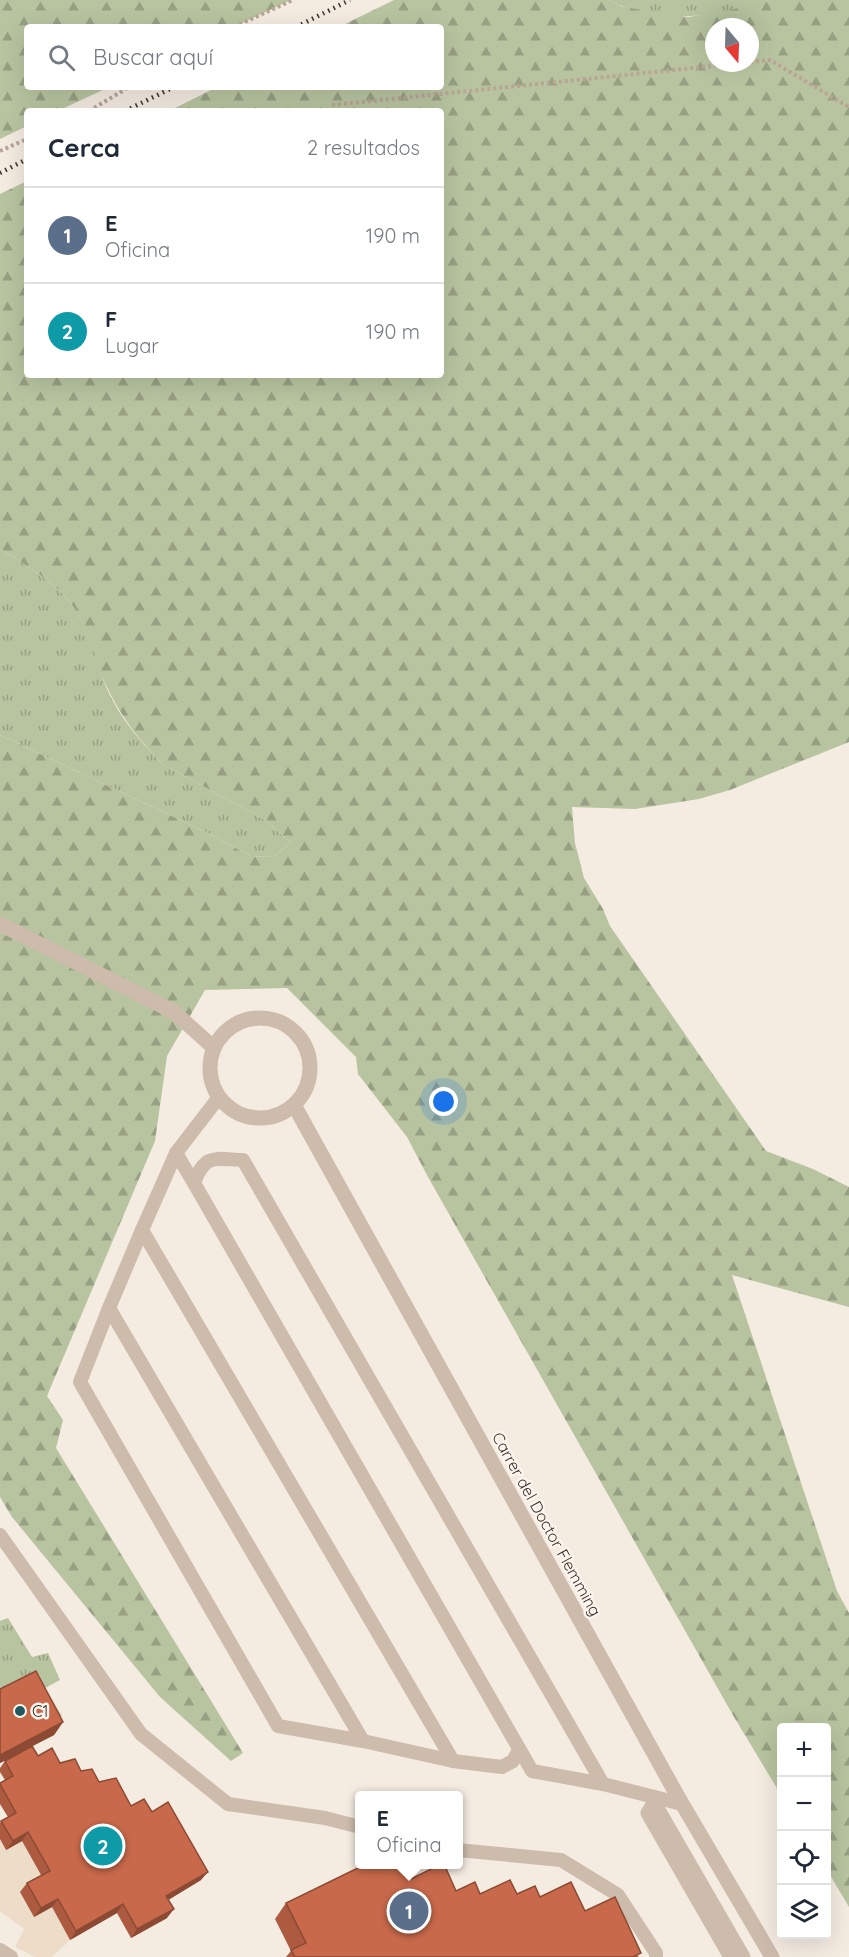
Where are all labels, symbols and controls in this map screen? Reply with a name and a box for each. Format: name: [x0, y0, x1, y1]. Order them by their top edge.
north arrow: [705, 18, 759, 72]
search box: [24, 24, 444, 90]
icon: search: [45, 41, 78, 74]
text: Buscar aquí: [93, 43, 213, 71]
text: Cerca: [48, 131, 120, 164]
text: 2 resultados: [307, 135, 420, 160]
text: E: [105, 209, 118, 237]
text: 1: [64, 223, 71, 248]
text: 190 m: [366, 223, 420, 248]
text: Oficina: [105, 237, 170, 262]
text: F: [105, 305, 117, 333]
text: 2: [62, 319, 73, 344]
text: 190 m: [366, 319, 420, 344]
text: Lugar: [105, 333, 159, 358]
your location: [429, 1087, 458, 1116]
street label: Carrer del Doctor Flemming: [488, 1429, 606, 1619]
place label: C1: [32, 1701, 48, 1721]
marker: C1: [13, 1704, 27, 1718]
map controls: [777, 1723, 831, 1939]
button: +: [777, 1723, 831, 1777]
button: −: [777, 1777, 831, 1831]
popup: [355, 1791, 463, 1869]
text: E: [376, 1804, 389, 1832]
pin: 2: [84, 1824, 122, 1868]
button: locate: [777, 1831, 831, 1885]
text: Oficina: [376, 1832, 442, 1857]
button: layers: [777, 1885, 831, 1939]
pin: 1: [390, 1888, 428, 1934]

